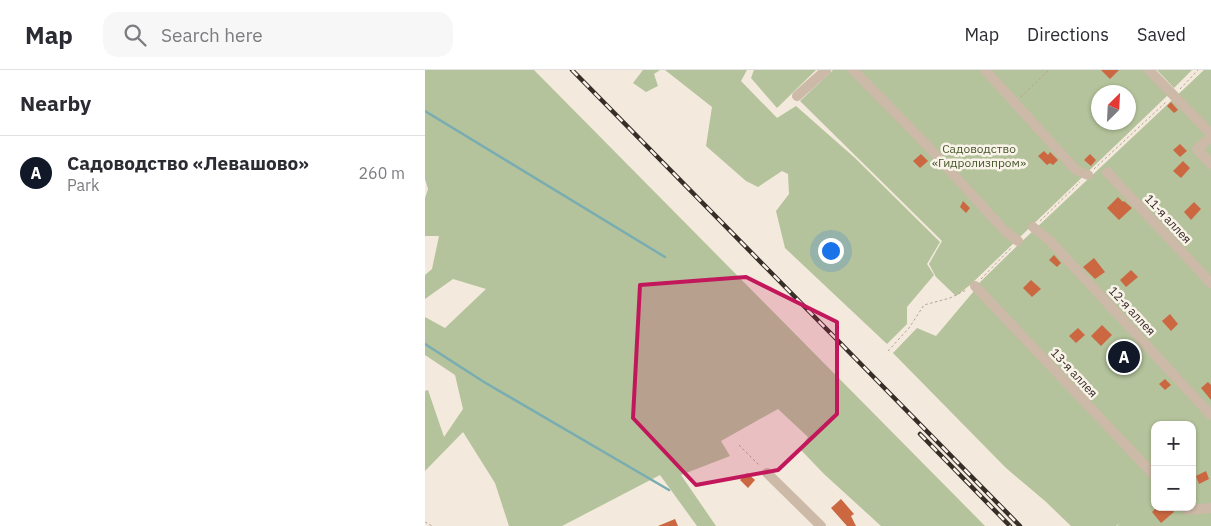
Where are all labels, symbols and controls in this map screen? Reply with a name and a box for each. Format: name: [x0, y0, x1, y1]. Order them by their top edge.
search box: [103, 12, 453, 57]
text: Map: [25, 19, 73, 51]
icon: search: [121, 21, 149, 49]
text: Search here: [161, 23, 263, 47]
text: Map: [964, 23, 999, 46]
text: Directions: [1027, 23, 1109, 46]
text: Saved: [1137, 23, 1186, 46]
north arrow: [1091, 85, 1136, 130]
text: Nearby: [20, 89, 91, 117]
park label: Садоводство «Гидролизпром»: [932, 141, 1026, 170]
text: Садоводство «Левашово»: [67, 151, 309, 175]
text: A: [31, 163, 41, 183]
text: 260 m: [358, 163, 405, 183]
text: Park: [67, 175, 99, 195]
street label: 11-я аллея: [1142, 191, 1195, 246]
your location: [818, 238, 844, 264]
street label: 12-я аллея: [1106, 283, 1159, 338]
pin: A: [1108, 338, 1140, 376]
street label: 13-я аллея: [1048, 345, 1101, 400]
map controls: [1151, 421, 1196, 511]
button: +: [1151, 421, 1196, 466]
button: −: [1151, 466, 1196, 511]

